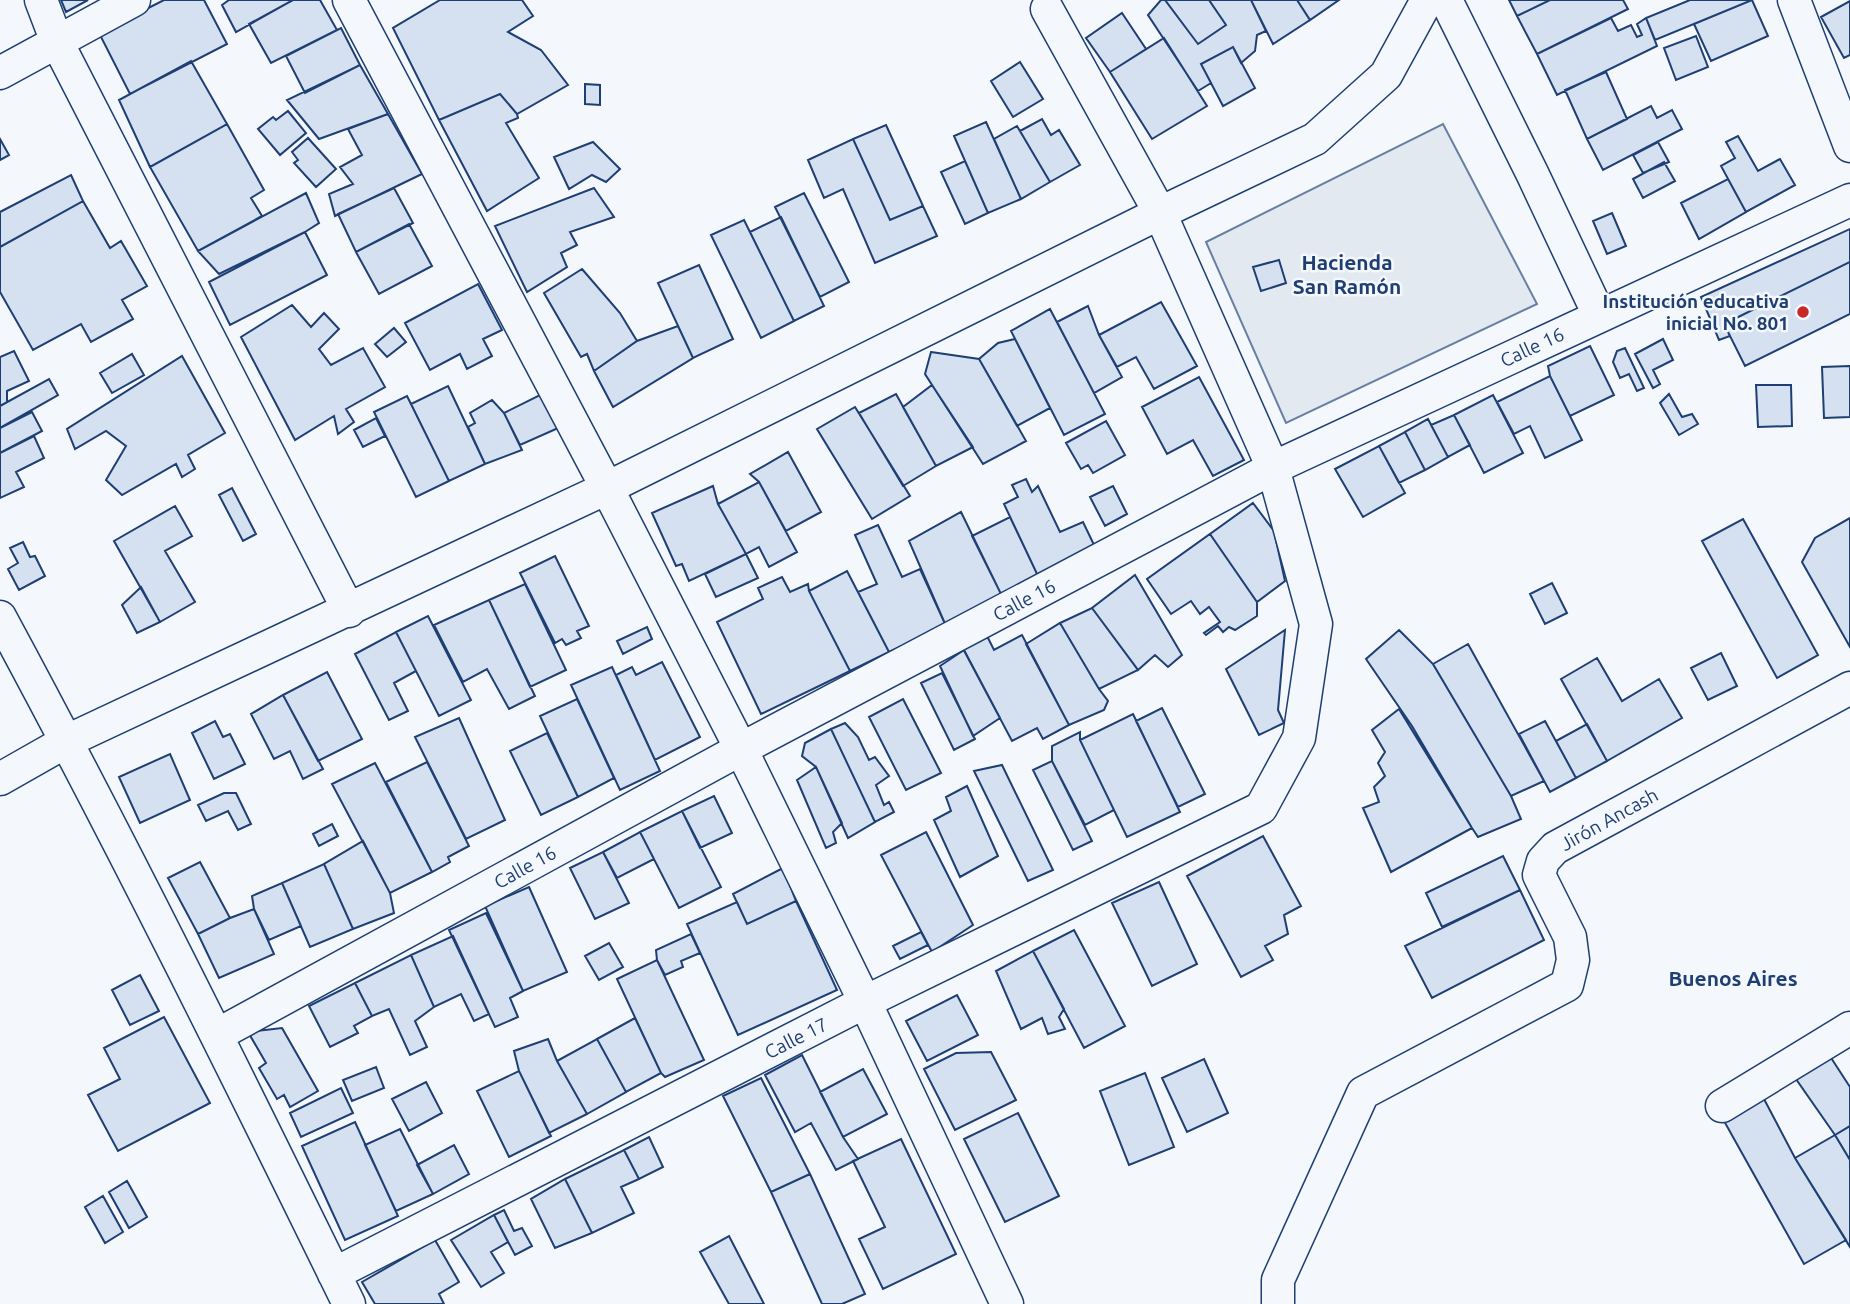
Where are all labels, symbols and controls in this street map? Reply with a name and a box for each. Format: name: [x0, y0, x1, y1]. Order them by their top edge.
district label: Hacienda San Ramón: [1293, 250, 1401, 298]
place label: Institución educativa inicial No. 801: [1602, 290, 1789, 334]
marker: Institución educativa inicial No. 801: [1795, 304, 1811, 320]
street label: Calle 16: [1497, 323, 1567, 371]
street label: Calle 16: [989, 574, 1059, 626]
street label: Jirón Ancash: [1556, 783, 1662, 855]
street label: Calle 16: [490, 841, 560, 893]
district label: Buenos Aires: [1668, 966, 1798, 990]
street label: Calle 17: [761, 1013, 831, 1063]

